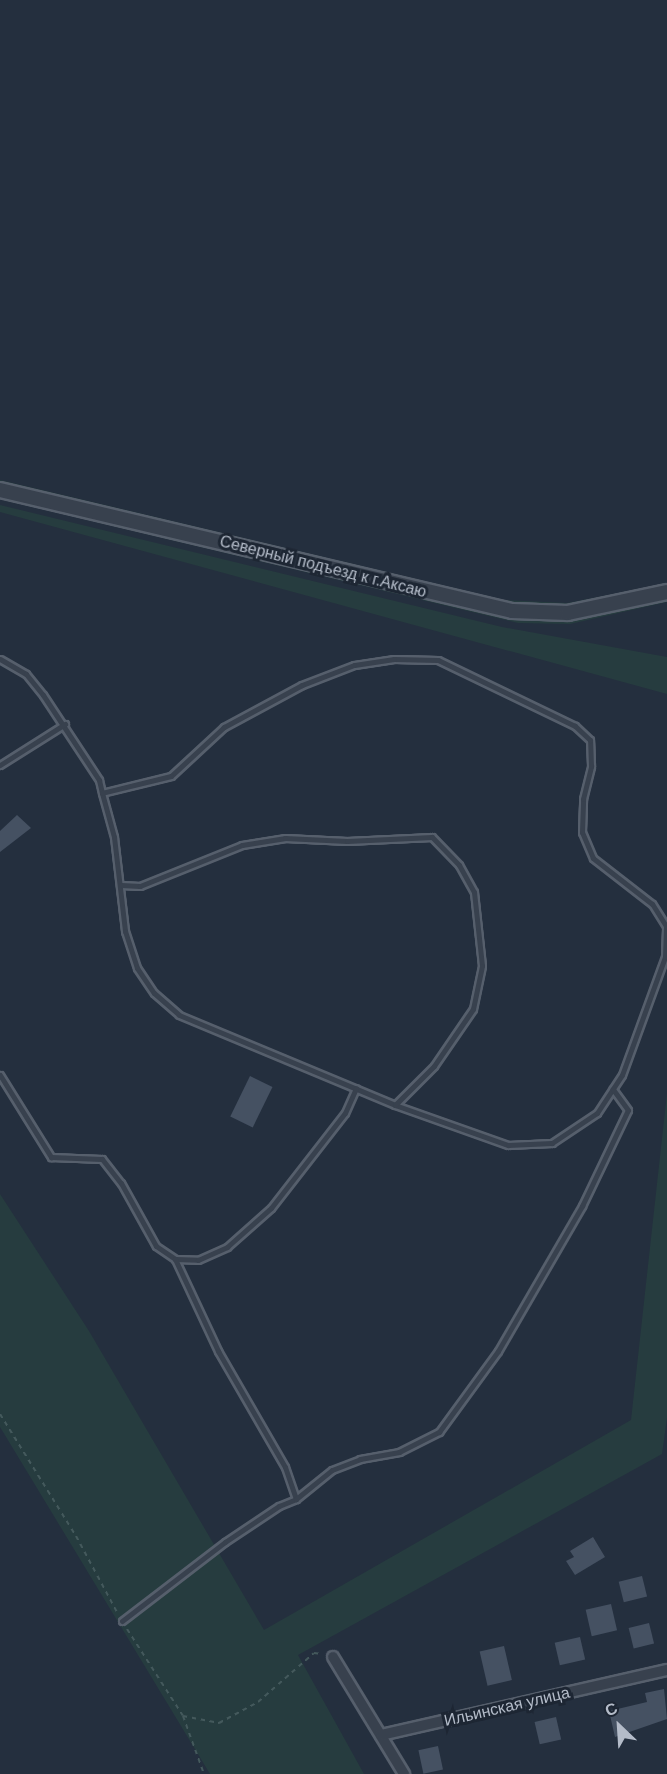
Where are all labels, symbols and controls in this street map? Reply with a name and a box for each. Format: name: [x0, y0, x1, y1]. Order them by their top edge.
street label: Северный подъезд к г.Аксаю: [218, 532, 428, 602]
street label: Ильинская улица: [442, 1683, 572, 1731]
north arrow: [589, 1696, 649, 1756]
text: С: [602, 1699, 620, 1719]

